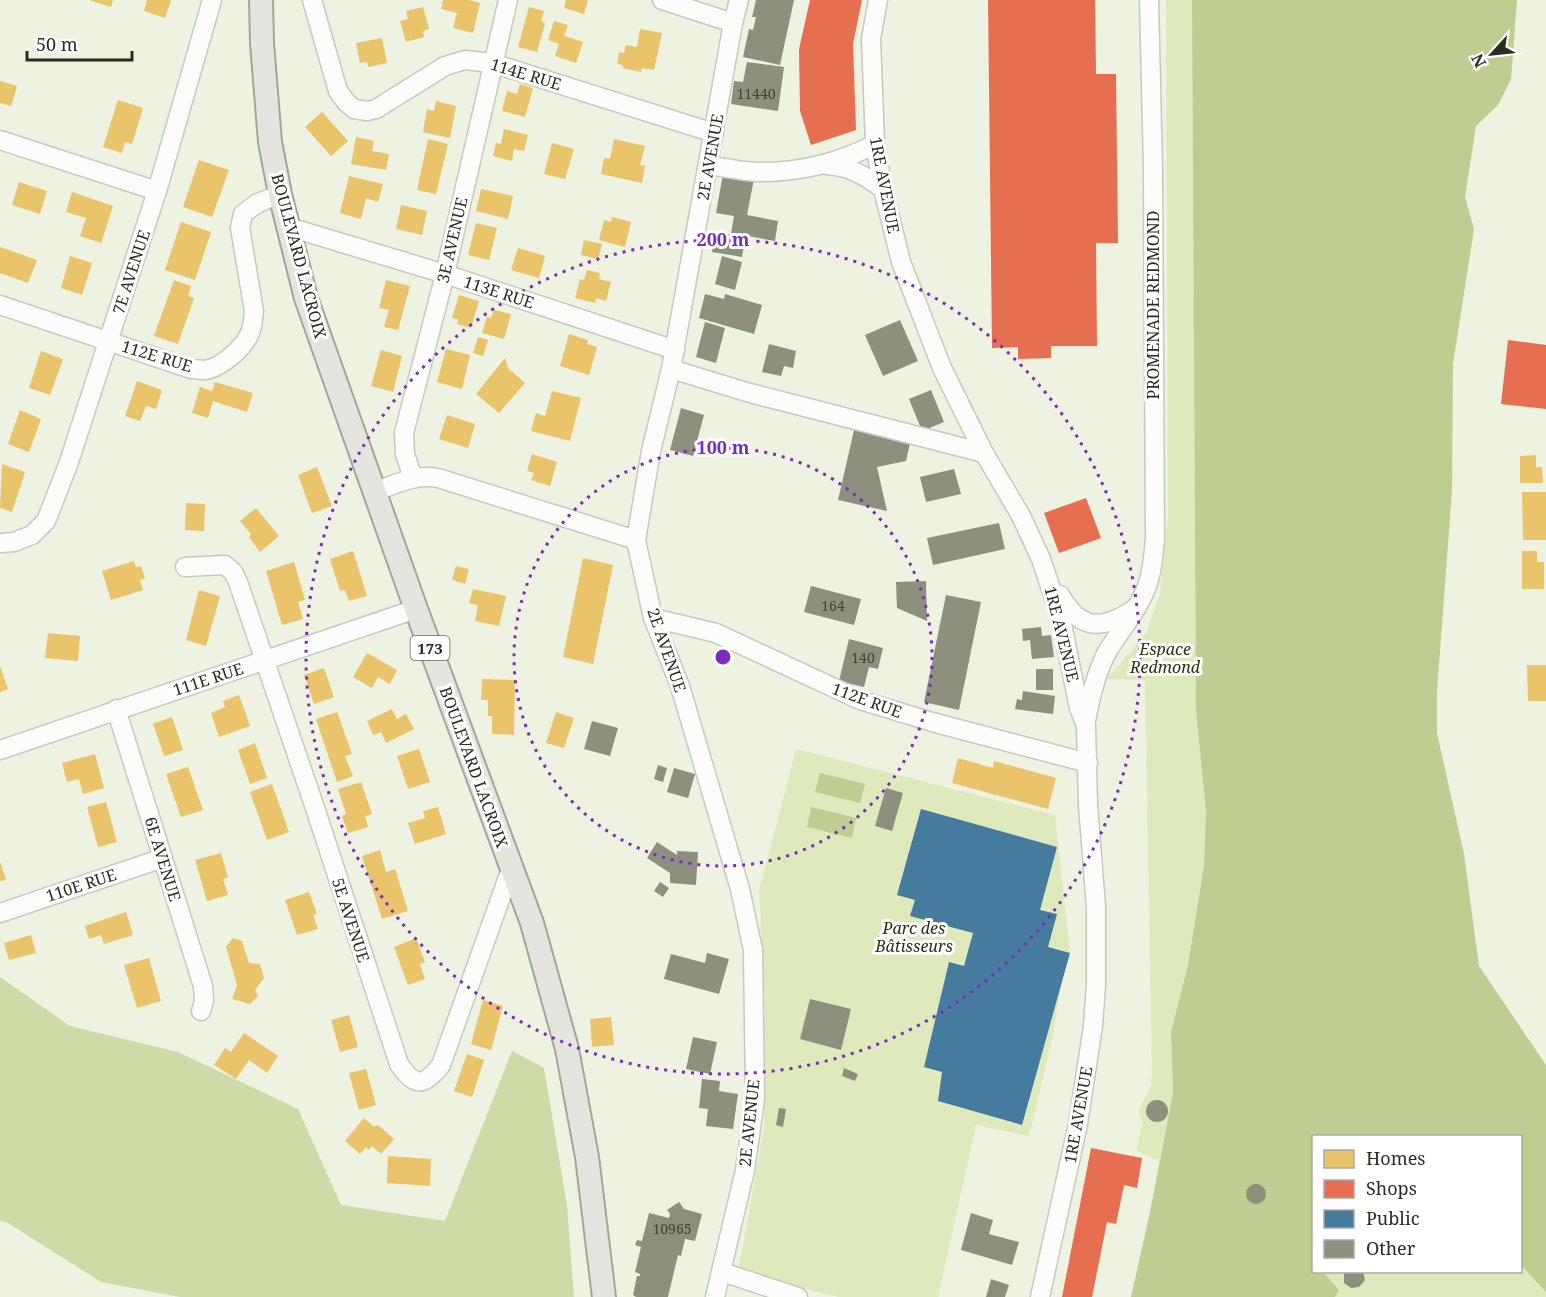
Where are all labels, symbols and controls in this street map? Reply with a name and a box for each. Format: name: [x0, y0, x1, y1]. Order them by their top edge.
scale bar: [27, 24, 132, 62]
north arrow: [1462, 24, 1522, 84]
text: 50 m: [36, 32, 78, 56]
text: N: [1466, 50, 1491, 71]
street label: 114E RUE: [488, 53, 564, 95]
house number: 11440: [736, 84, 776, 103]
street label: 2E AVENUE: [692, 112, 728, 202]
street label: 1RE AVENUE: [865, 135, 905, 235]
street label: BOULEVARD LACROIX: [266, 171, 332, 341]
street label: 3E AVENUE: [431, 195, 473, 285]
street label: PROMENADE REDMOND: [1142, 211, 1164, 399]
street label: 7E AVENUE: [107, 227, 155, 317]
text: 200 m: [697, 227, 750, 251]
street label: 113E RUE: [461, 270, 537, 314]
street label: 112E RUE: [119, 335, 195, 377]
text: 100 m: [697, 435, 750, 459]
street label: 1RE AVENUE: [1039, 584, 1085, 684]
house number: 164: [821, 596, 845, 615]
street label: 2E AVENUE: [642, 605, 692, 695]
road number: 173: [410, 636, 450, 660]
park label: Espace Redmond: [1129, 638, 1201, 678]
centre of rings: [713, 647, 733, 667]
house number: 140: [851, 648, 875, 667]
street label: 111E RUE: [170, 657, 246, 701]
street label: 112E RUE: [829, 677, 905, 723]
street label: BOULEVARD LACROIX: [435, 683, 514, 851]
street label: 6E AVENUE: [140, 814, 186, 904]
street label: 110E RUE: [43, 863, 119, 907]
street label: 5E AVENUE: [327, 875, 375, 965]
park label: Parc des Bâtisseurs: [874, 917, 953, 957]
street label: 1RE AVENUE: [1059, 1065, 1097, 1165]
street label: 2E AVENUE: [733, 1078, 765, 1168]
legend: [1312, 1135, 1522, 1273]
text: Homes: [1366, 1146, 1425, 1170]
text: Shops: [1366, 1176, 1417, 1200]
text: Public: [1366, 1206, 1420, 1230]
house number: 10965: [652, 1219, 692, 1238]
text: Other: [1366, 1236, 1416, 1260]

